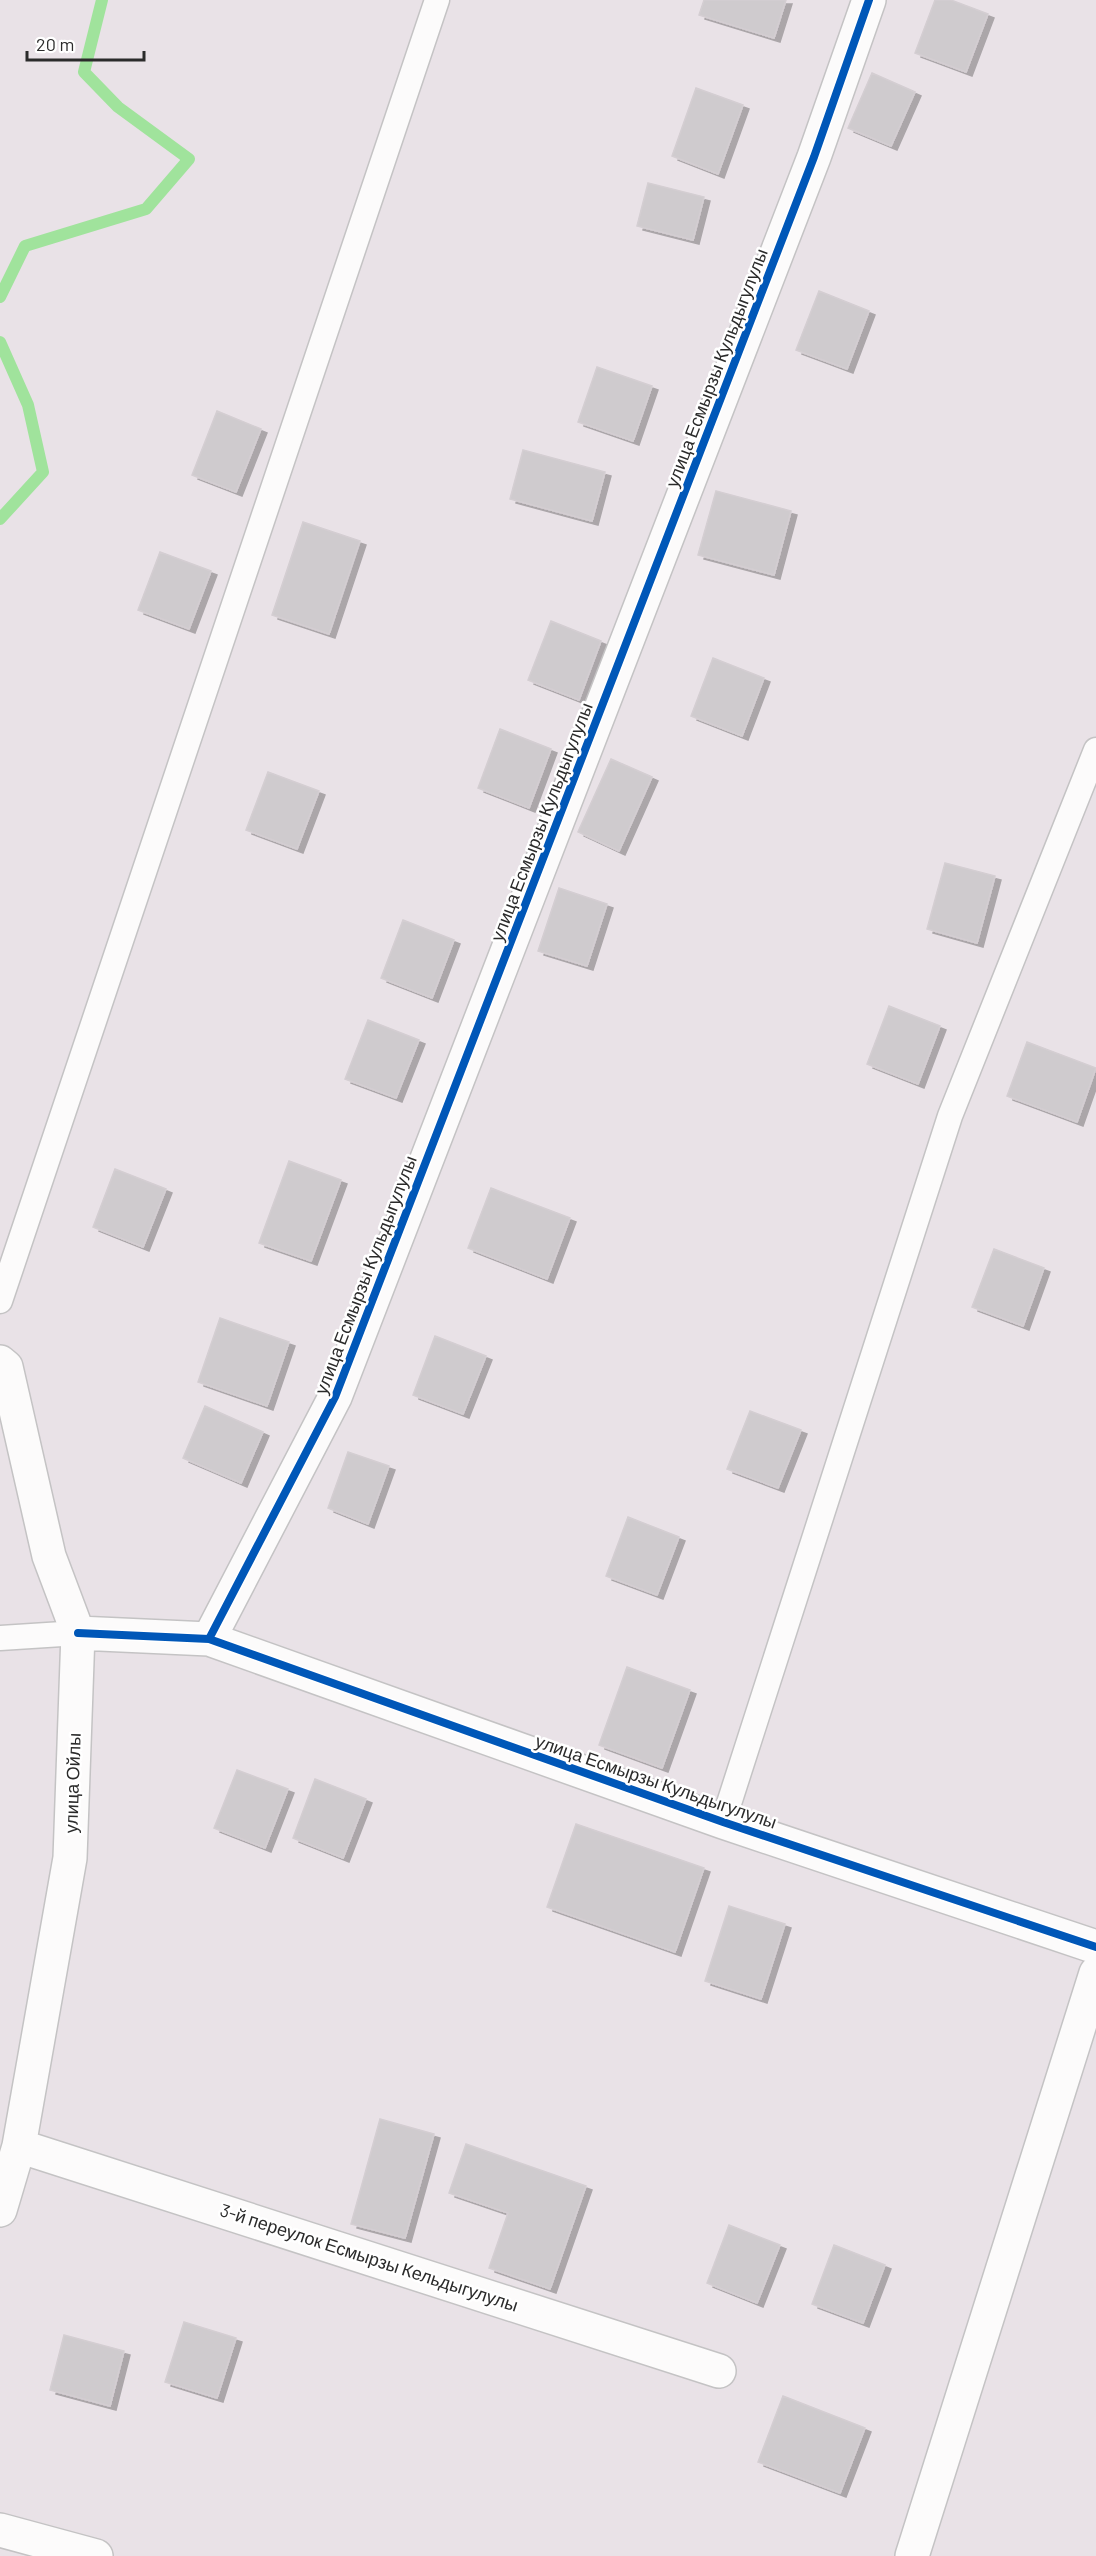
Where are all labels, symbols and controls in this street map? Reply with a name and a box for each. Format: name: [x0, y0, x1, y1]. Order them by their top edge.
scale bar: [27, 24, 144, 62]
text: 20 m: [36, 33, 74, 55]
street label: улица Есмырзы Кульдыгулулы: [660, 245, 772, 490]
street label: улица Есмырзы Кульдыгулулы: [485, 699, 597, 944]
street label: улица Есмырзы Кульдыгулулы: [309, 1152, 421, 1397]
street label: улица Есмырзы Кульдыгулулы: [533, 1729, 780, 1833]
street label: улица Ойлы: [59, 1732, 85, 1834]
street label: 3-й переулок Есмырзы Кельдыгулулы: [218, 2198, 521, 2316]

